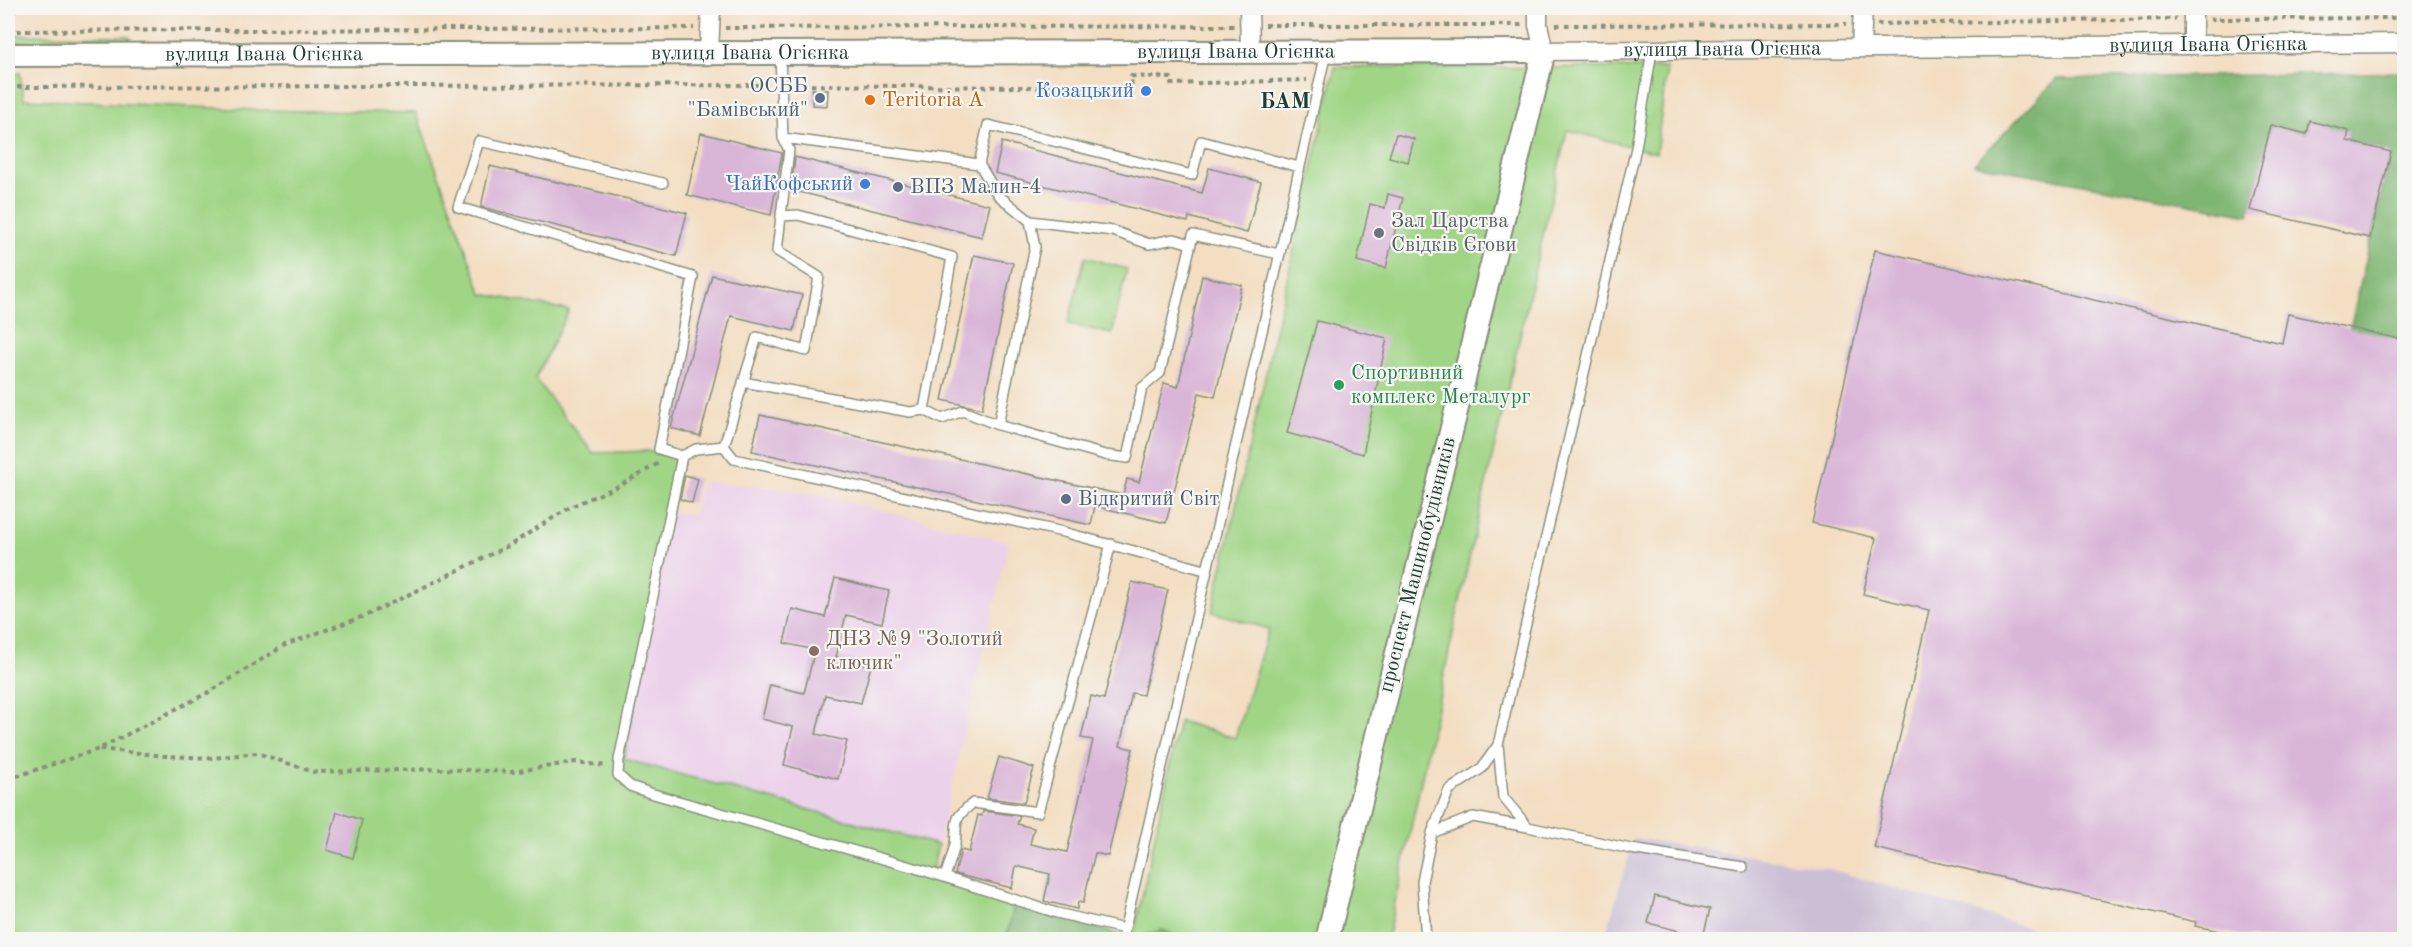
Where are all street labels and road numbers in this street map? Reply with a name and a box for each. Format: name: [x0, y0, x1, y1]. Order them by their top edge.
street label: вулиця Івана Огієнка: [2109, 33, 2307, 56]
street label: вулиця Івана Огієнка: [1623, 38, 1822, 61]
street label: вулиця Івана Огієнка: [1137, 41, 1335, 63]
street label: вулиця Івана Огієнка: [651, 42, 849, 64]
street label: вулиця Івана Огієнка: [165, 44, 363, 65]
street label: проспект Машинобудівників: [1376, 435, 1460, 695]

